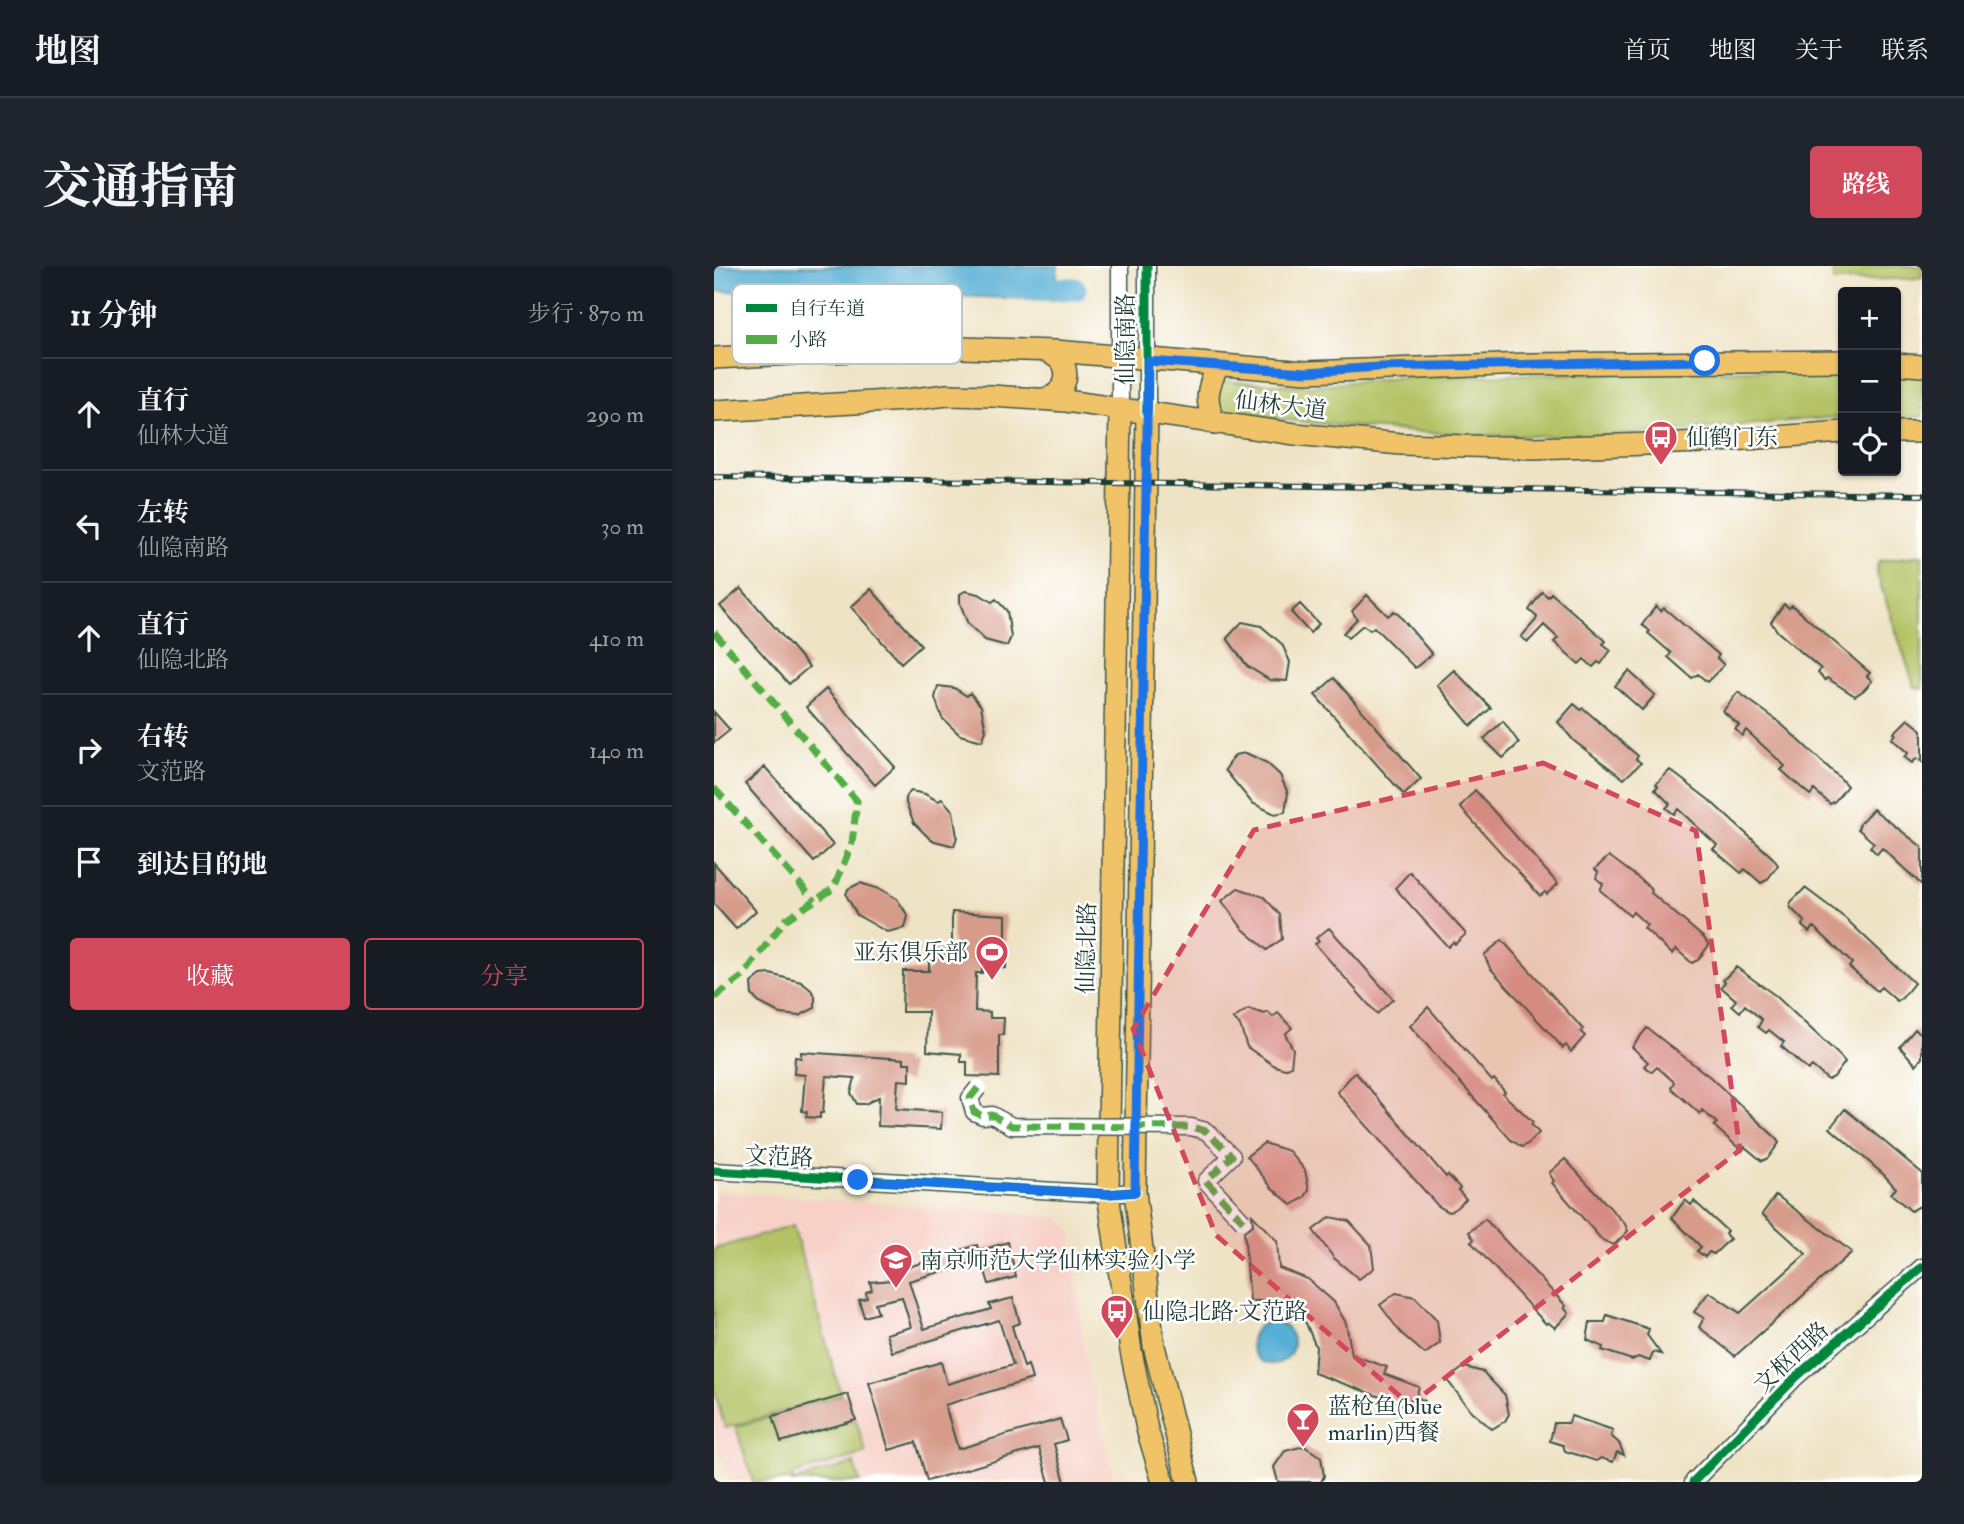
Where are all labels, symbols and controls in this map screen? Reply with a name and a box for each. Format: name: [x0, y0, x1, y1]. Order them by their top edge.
text: 地图: [35, 31, 101, 72]
text: 首页: [1623, 35, 1671, 66]
text: 地图: [1709, 35, 1757, 66]
text: 关于: [1795, 35, 1843, 66]
text: 联系: [1881, 35, 1929, 66]
button: 路线: [1810, 146, 1922, 218]
text: 交通指南: [42, 157, 238, 218]
legend: [732, 284, 962, 364]
map controls: [1838, 287, 1901, 476]
button: +: [1838, 287, 1901, 350]
street label: 仙隐南路: [1111, 293, 1140, 385]
text: 11 分钟: [70, 297, 158, 334]
text: 自行车道: [789, 297, 865, 321]
text: 步行 · 870 m: [528, 299, 644, 328]
text: 小路: [789, 328, 827, 352]
route start: [1689, 345, 1720, 376]
button: −: [1838, 350, 1901, 413]
text: 直行: [137, 385, 189, 417]
street label: 仙林大道: [1234, 385, 1328, 425]
icon: ahead: [70, 395, 108, 433]
text: 290 m: [586, 400, 644, 429]
button: locate: [1838, 413, 1901, 476]
bus stop icon: 仙鹤门东: [1642, 418, 1680, 467]
text: 仙林大道: [137, 421, 229, 450]
place label: 仙鹤门东: [1686, 423, 1778, 452]
text: 左转: [137, 497, 189, 529]
icon: left: [70, 507, 108, 545]
text: 30 m: [601, 512, 644, 541]
text: 仙隐南路: [137, 533, 229, 562]
text: 直行: [137, 609, 189, 641]
icon: ahead: [70, 619, 108, 657]
text: 410 m: [589, 624, 644, 653]
text: 仙隐北路: [137, 645, 229, 674]
text: 右转: [137, 721, 189, 753]
icon: right: [70, 731, 108, 769]
text: 140 m: [589, 736, 644, 765]
text: 文范路: [137, 757, 206, 786]
icon: arrive: [70, 843, 108, 881]
text: 到达目的地: [137, 849, 267, 881]
street label: 仙隐北路: [1071, 902, 1102, 994]
sports icon: 亚东俱乐部: [973, 933, 1011, 982]
button: 收藏: [70, 938, 350, 1010]
button: 分享: [364, 938, 644, 1010]
place label: 亚东俱乐部: [853, 938, 968, 967]
street label: 文范路: [744, 1140, 814, 1173]
route end: [842, 1164, 873, 1195]
school or university icon: 南京师范大学仙林实验小学: [877, 1241, 915, 1290]
place label: 南京师范大学仙林实验小学: [920, 1246, 1196, 1275]
bus stop icon: 仙隐北路·文范路: [1098, 1292, 1136, 1341]
place label: 仙隐北路·文范路: [1142, 1297, 1308, 1326]
street label: 文枢西路: [1748, 1315, 1835, 1399]
place label: 蓝枪鱼(blue marlin)西餐: [1328, 1392, 1442, 1447]
bar icon: 蓝枪鱼(blue marlin)西餐: [1284, 1400, 1322, 1449]

